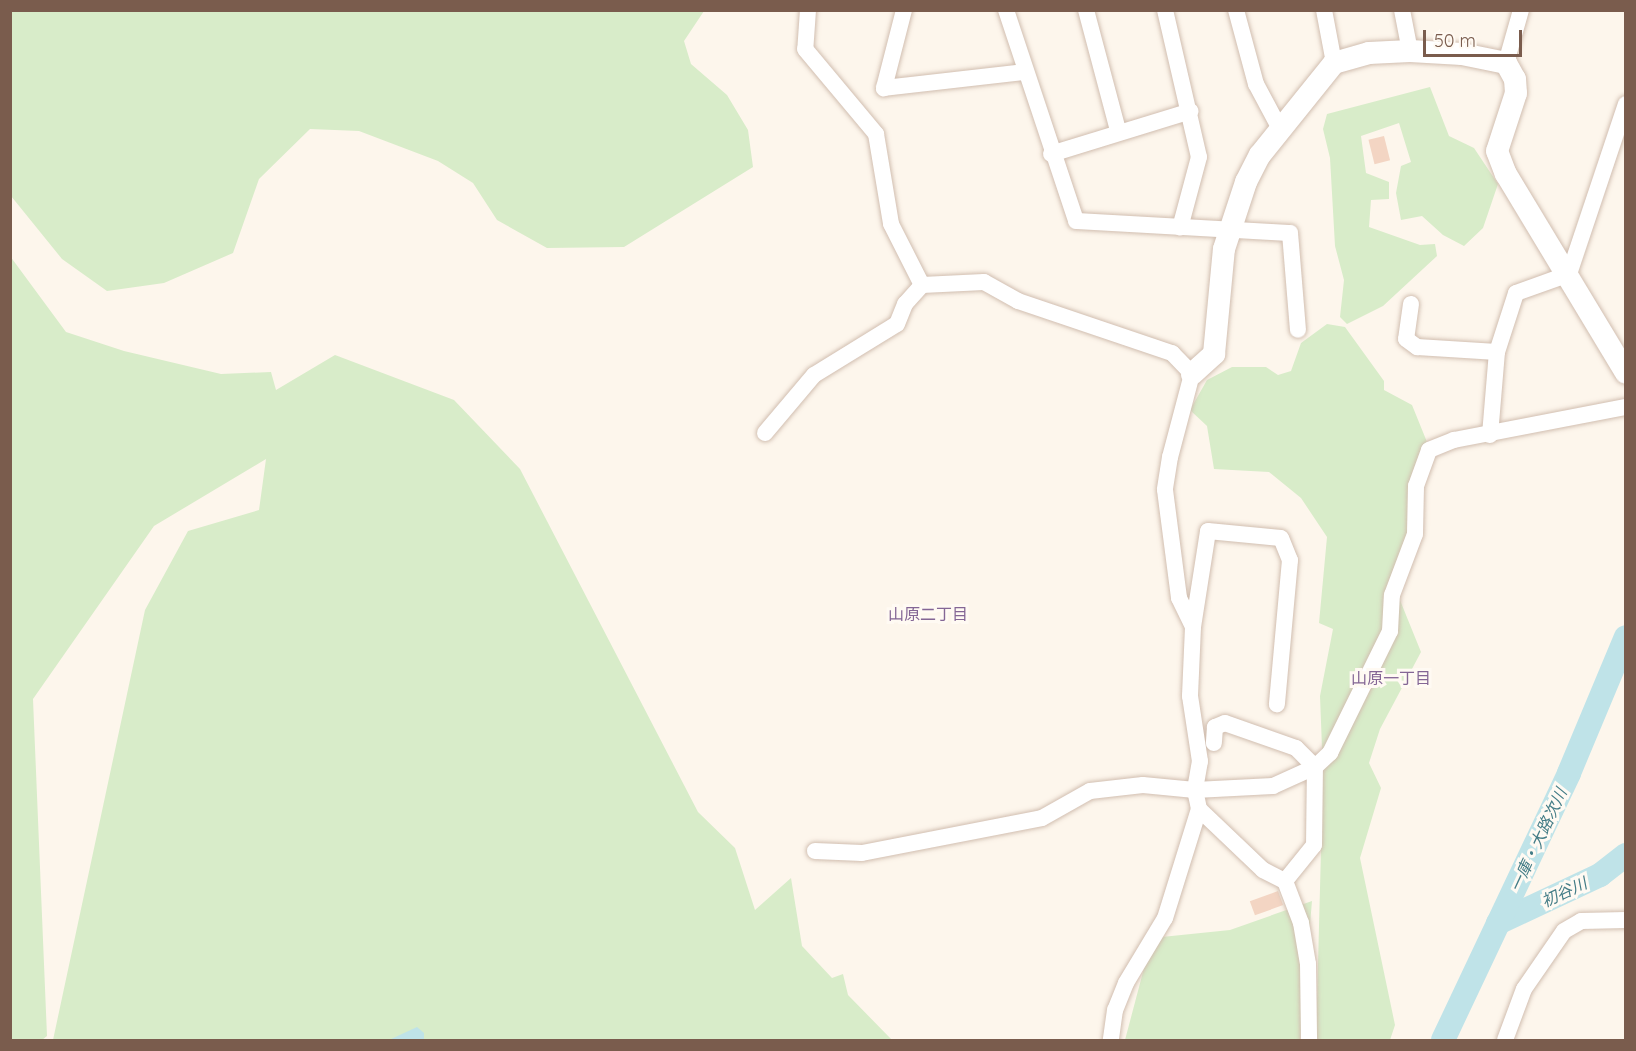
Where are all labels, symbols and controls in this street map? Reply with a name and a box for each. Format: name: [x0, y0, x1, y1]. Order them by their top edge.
scale bar: [1426, 18, 1525, 56]
text: 50 m: [1434, 29, 1476, 52]
district label: 山原二丁目: [888, 604, 968, 624]
district label: 山原一丁目: [1351, 668, 1431, 688]
water label: 一庫・大路次川: [1506, 785, 1570, 895]
water label: 初谷川: [1538, 873, 1590, 911]

